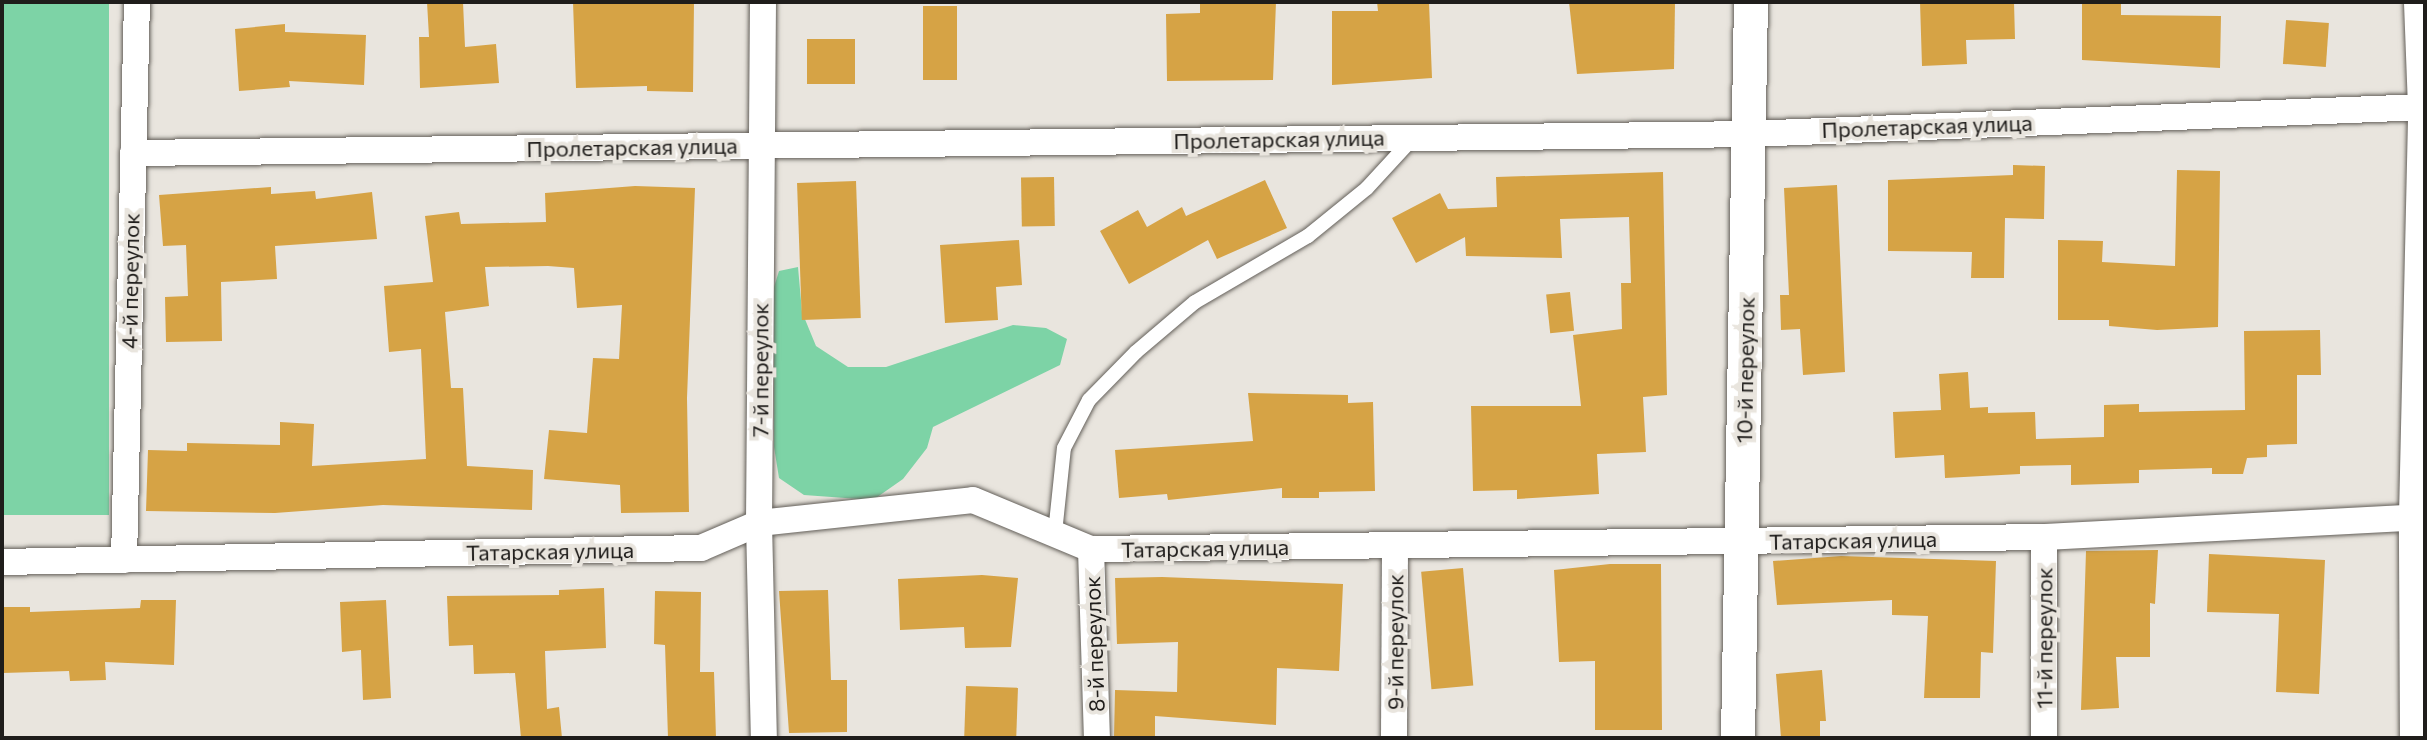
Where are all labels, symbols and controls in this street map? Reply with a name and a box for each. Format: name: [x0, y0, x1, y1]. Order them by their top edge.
street label: Пролетарская улица: [1821, 109, 2033, 143]
street label: Пролетарская улица: [1173, 124, 1385, 154]
street label: Пролетарская улица: [526, 132, 738, 162]
street label: 4-й переулок: [116, 213, 144, 349]
street label: 10-й переулок: [1731, 297, 1759, 443]
street label: 7-й переулок: [747, 303, 773, 437]
street label: Татарская улица: [1769, 525, 1937, 555]
street label: Татарская улица: [1121, 533, 1289, 563]
street label: Татарская улица: [466, 536, 634, 566]
street label: 11-й переулок: [2031, 567, 2057, 709]
street label: 9-й переулок: [1382, 574, 1408, 710]
street label: 8-й переулок: [1078, 576, 1110, 712]

